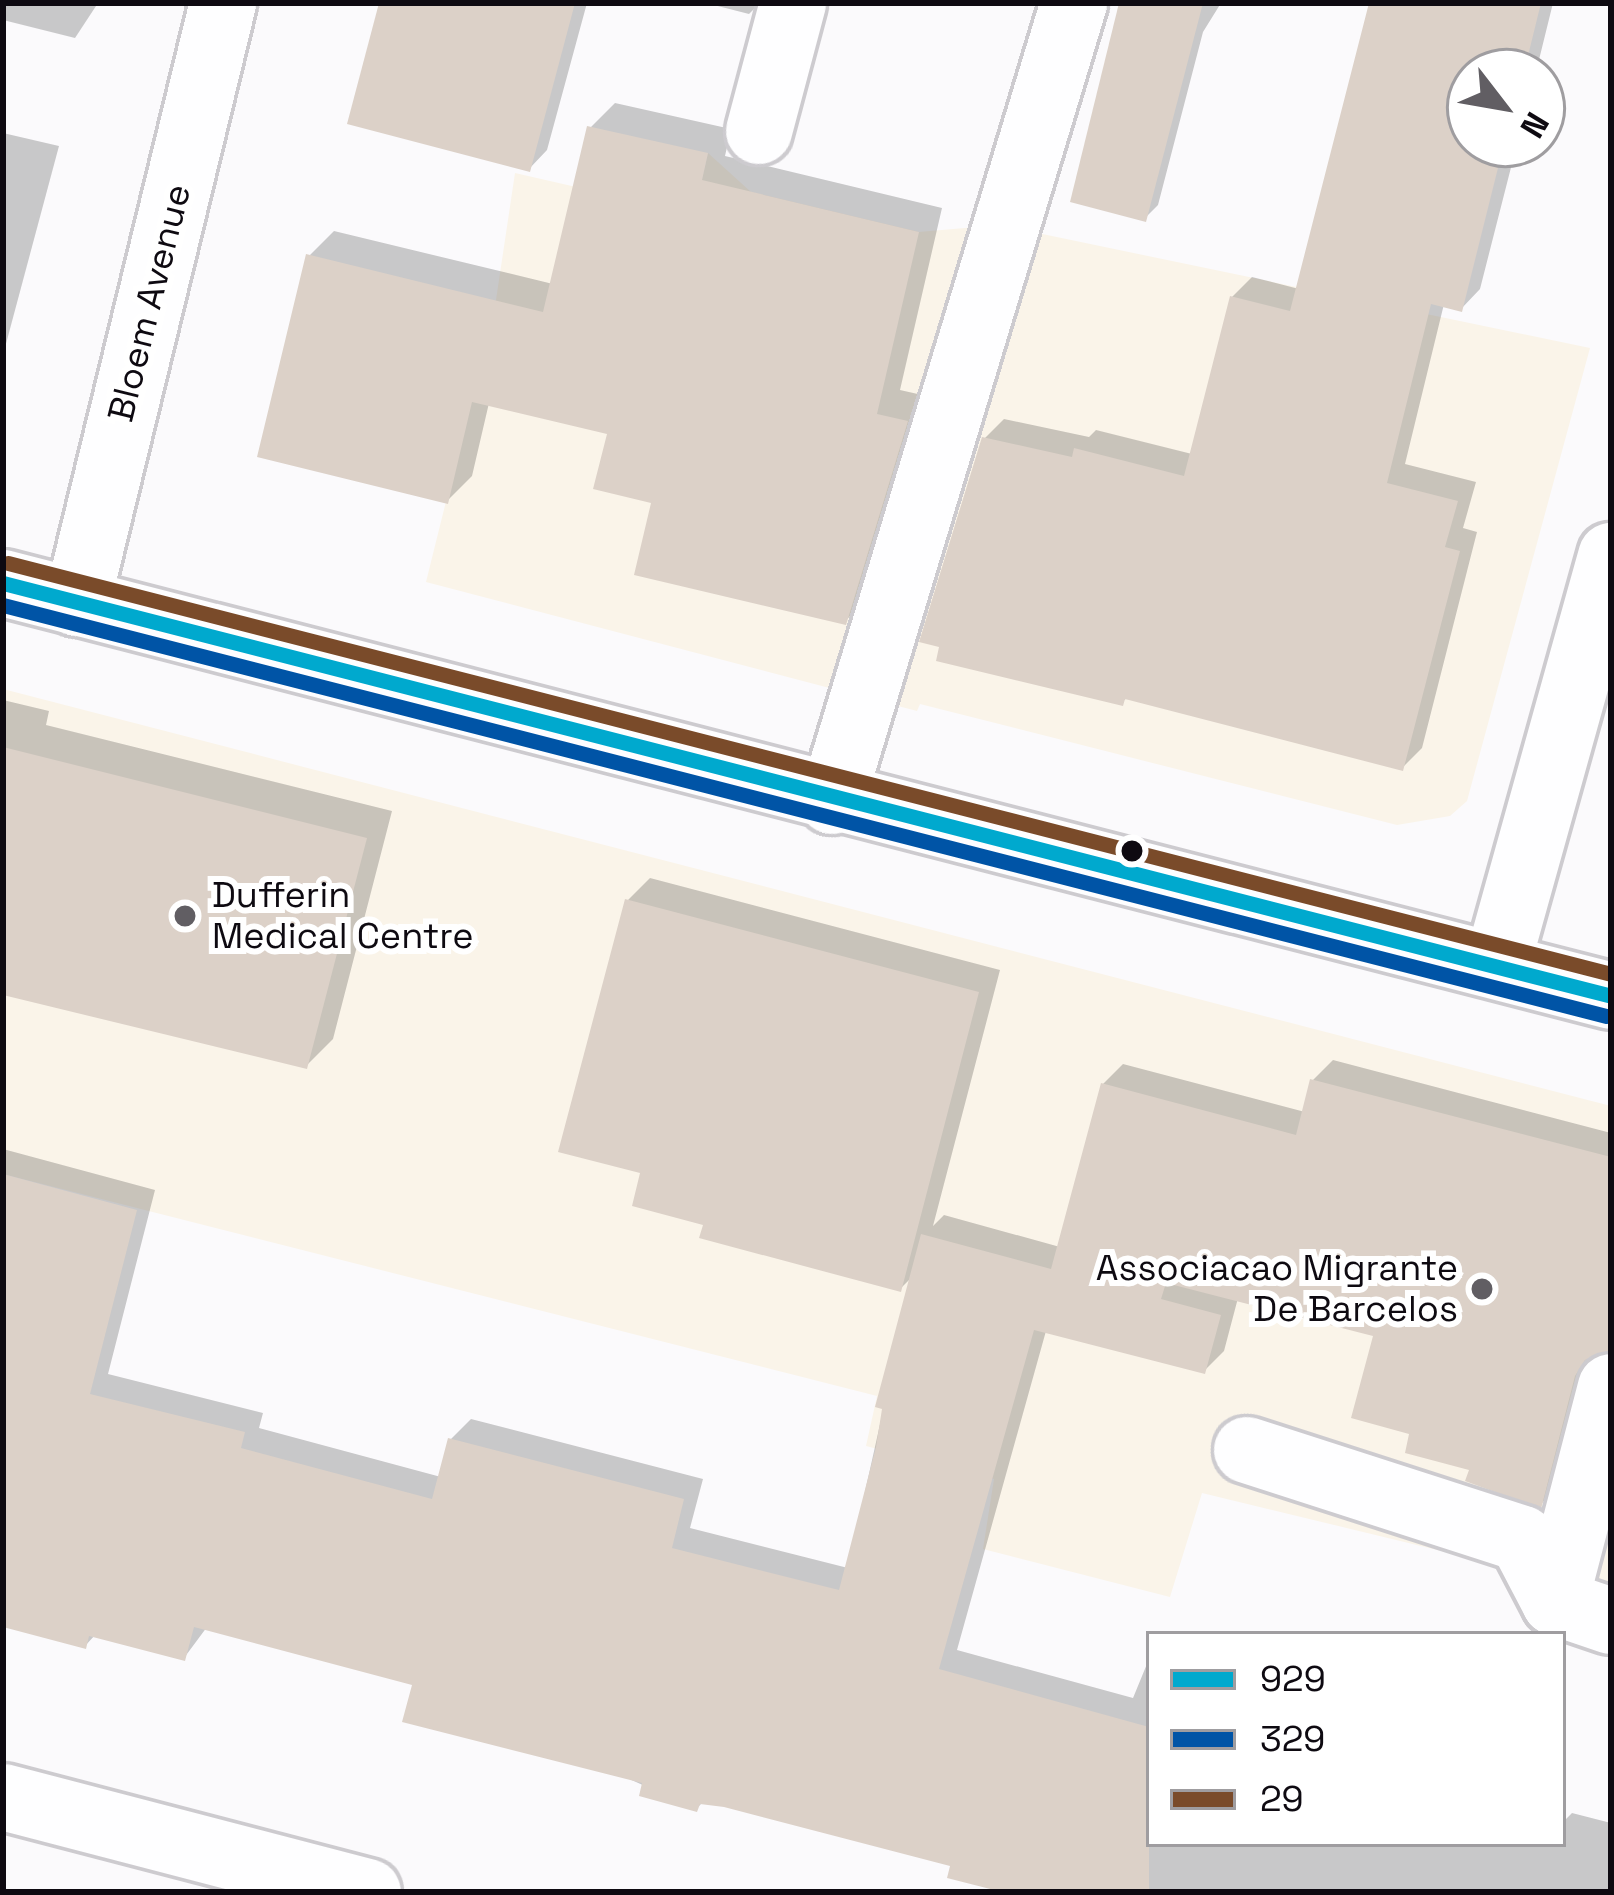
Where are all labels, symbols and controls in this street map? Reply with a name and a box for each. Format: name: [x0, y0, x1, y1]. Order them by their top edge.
north arrow: [1446, 48, 1566, 168]
text: N: [1511, 105, 1558, 145]
street label: Bloem Avenue: [100, 180, 200, 426]
unlabelled marker: [1121, 840, 1143, 862]
place label: Dufferin Medical Centre: [212, 873, 474, 958]
marker: Dufferin Medical Centre: [169, 900, 201, 932]
place label: Associacao Migrante De Barcelos: [1096, 1246, 1458, 1331]
marker: Associacao Migrante De Barcelos: [1469, 1276, 1495, 1302]
legend: [1146, 1631, 1566, 1847]
text: 929: [1260, 1656, 1326, 1702]
text: 329: [1260, 1716, 1325, 1762]
text: 29: [1260, 1776, 1304, 1822]

